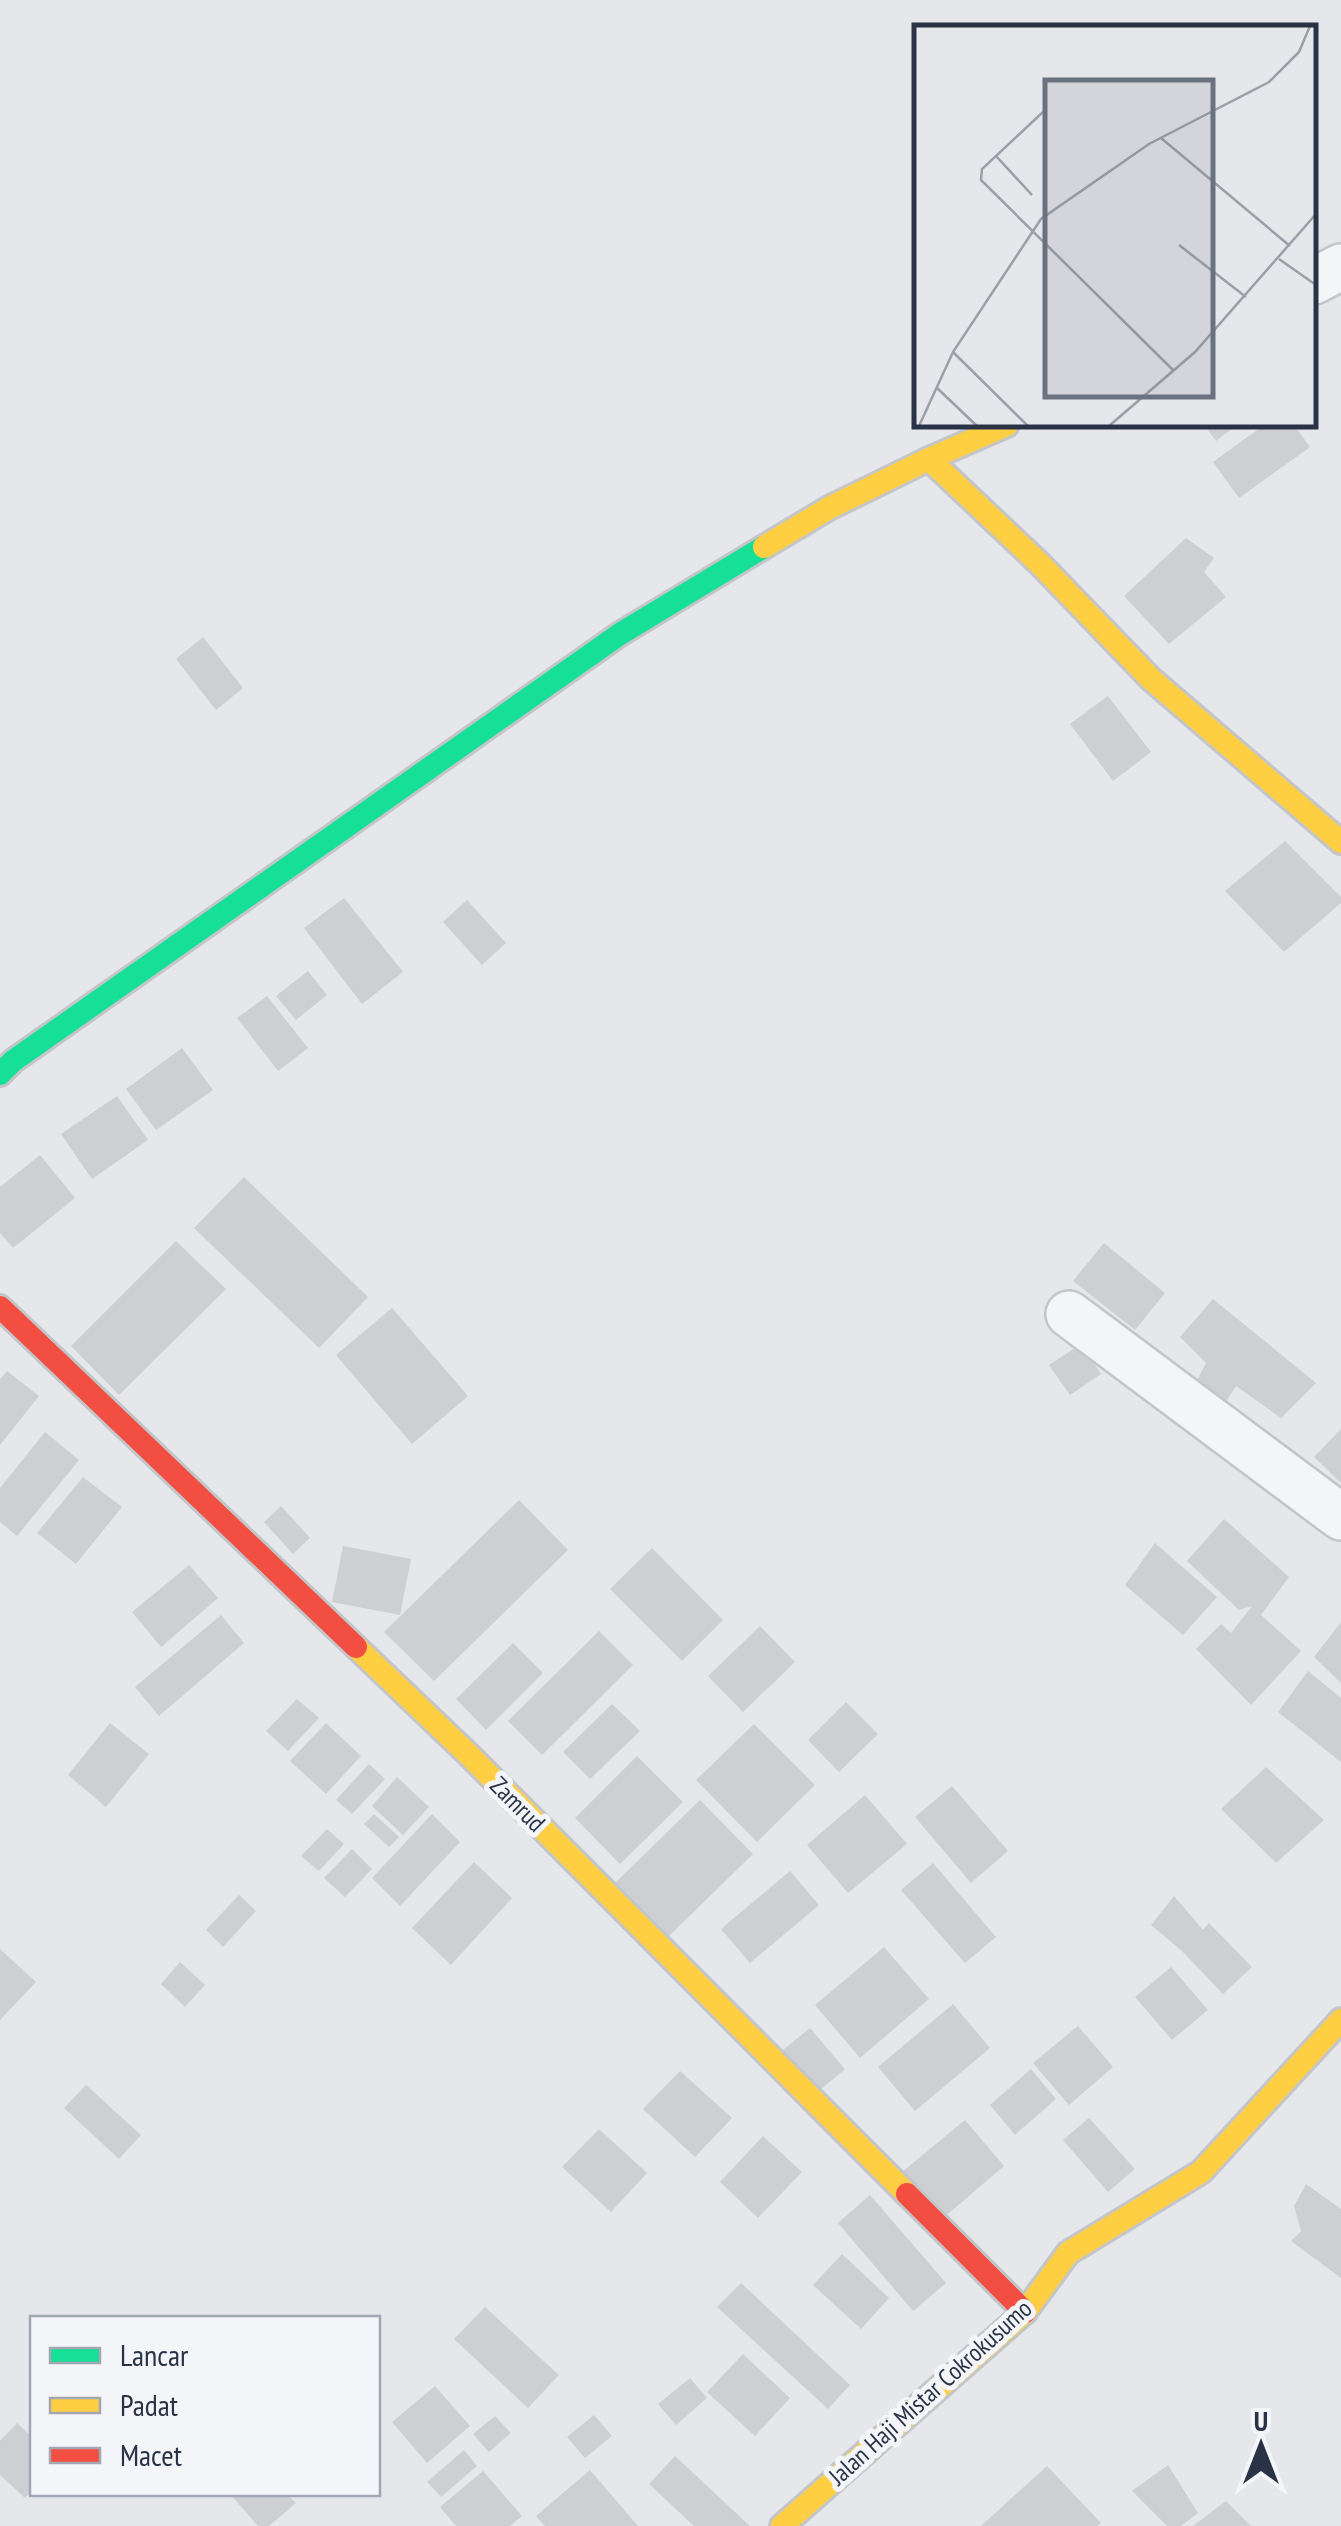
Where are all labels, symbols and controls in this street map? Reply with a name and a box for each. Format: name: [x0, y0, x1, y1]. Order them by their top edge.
inset map: [914, 25, 1316, 428]
street label: Zamrud: [484, 1770, 552, 1838]
street label: Jalan Haji Mistar Cokrokusumo: [821, 2292, 1038, 2492]
legend: [30, 2316, 380, 2496]
text: Lancar: [120, 2335, 189, 2374]
text: Padat: [120, 2385, 179, 2424]
north arrow: [1211, 2396, 1311, 2496]
text: U: [1254, 2402, 1268, 2439]
text: Macet: [120, 2435, 183, 2474]

